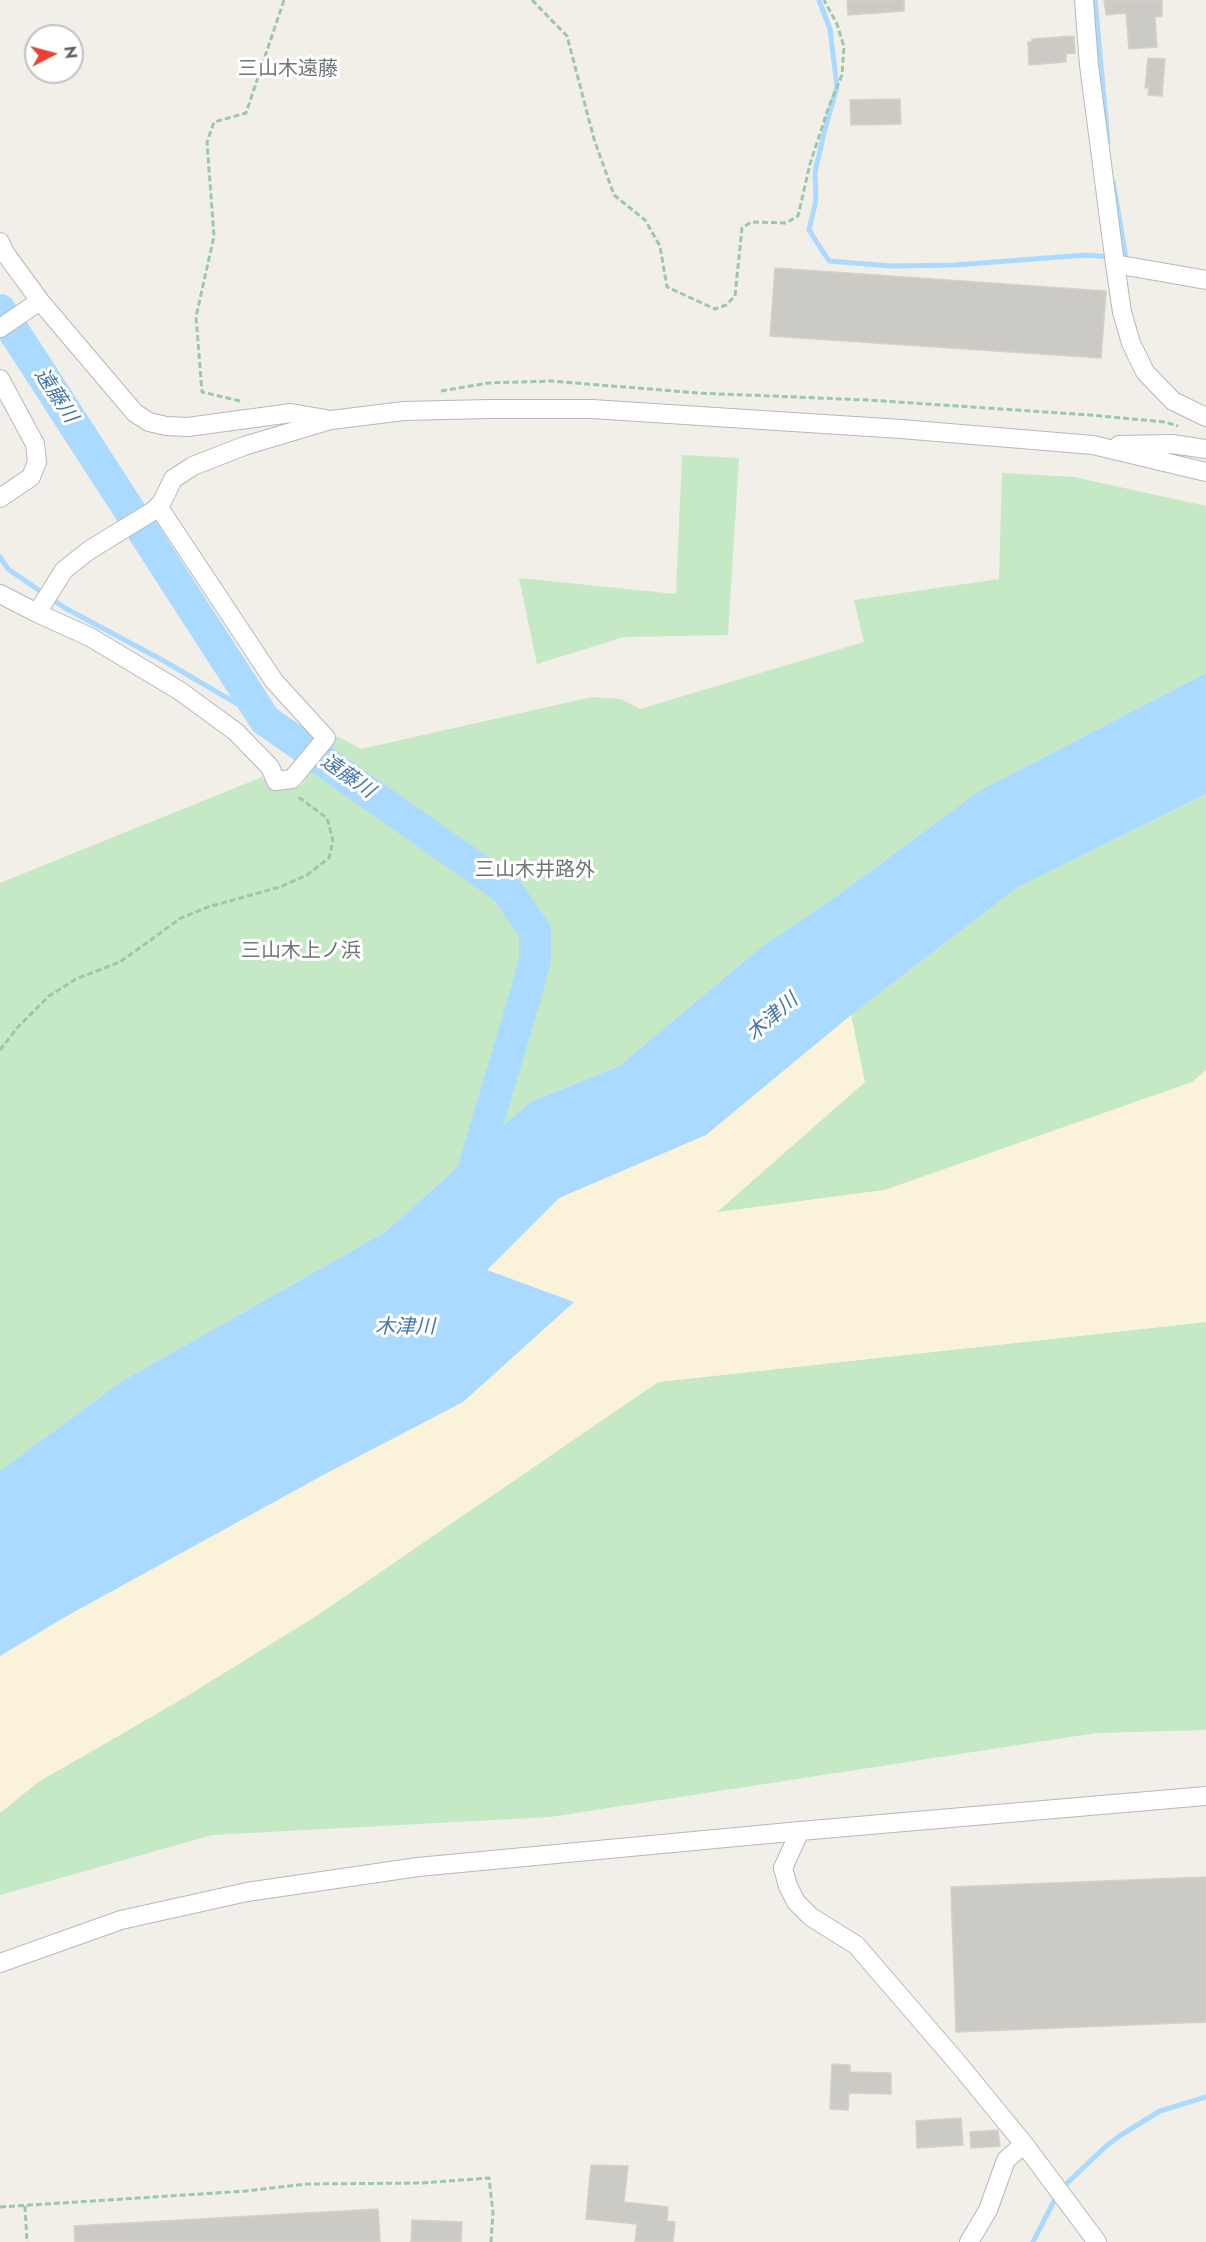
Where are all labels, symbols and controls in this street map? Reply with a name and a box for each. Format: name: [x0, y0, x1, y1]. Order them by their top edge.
north arrow: [24, 24, 84, 84]
text: N: [58, 45, 83, 60]
district label: 三山木遠藤: [238, 58, 338, 82]
water label: 遠藤川: [29, 364, 81, 428]
water label: 遠藤川: [316, 750, 378, 804]
district label: 三山木井路外: [475, 859, 595, 883]
district label: 三山木上ノ浜: [241, 940, 361, 964]
water label: 木津川: [742, 989, 804, 1047]
water label: 木津川: [375, 1316, 435, 1340]

